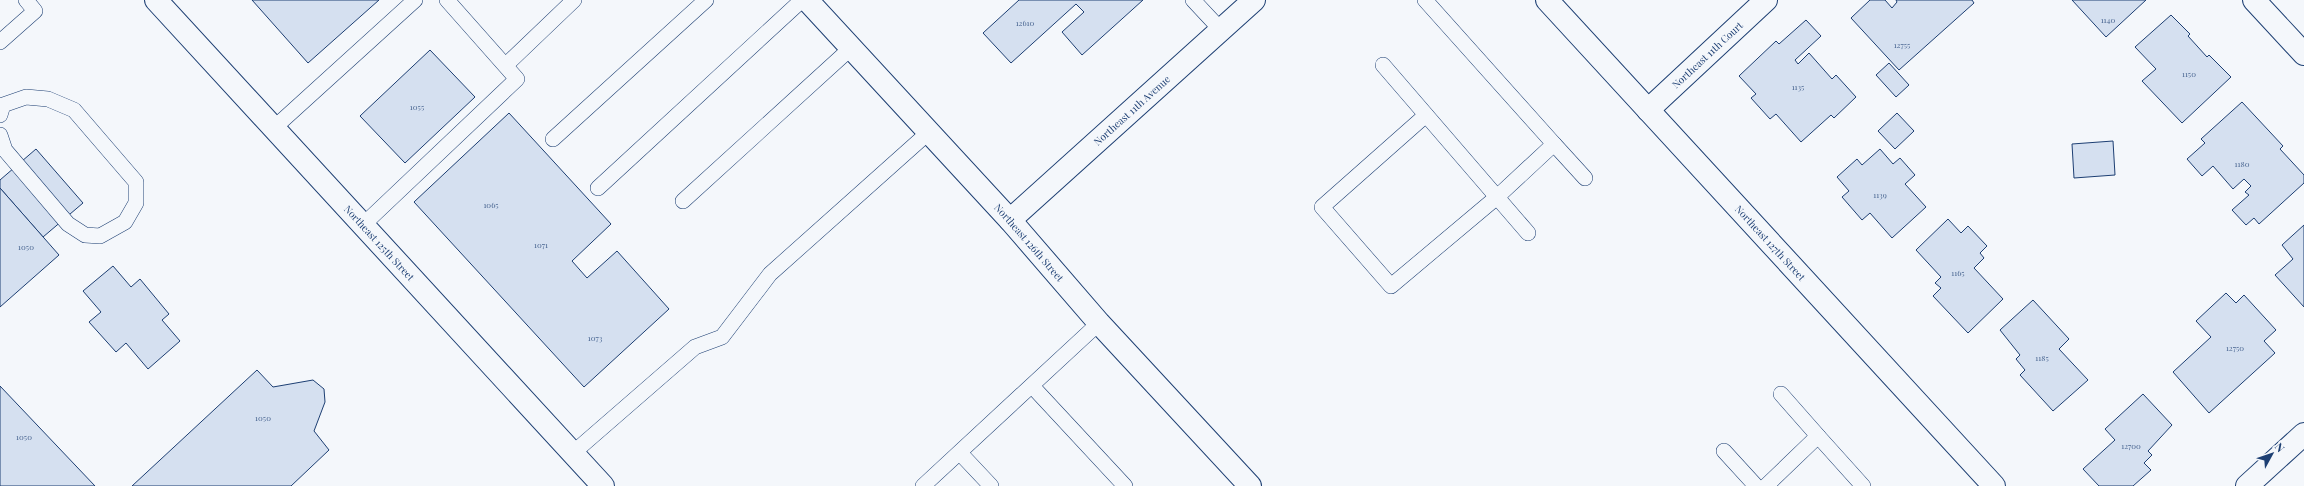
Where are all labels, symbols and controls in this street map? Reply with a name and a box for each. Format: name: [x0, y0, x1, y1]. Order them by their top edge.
house number: 1140: [2101, 14, 2116, 25]
house number: 12610: [1016, 17, 1035, 28]
street label: Northeast 11th Court: [1669, 18, 1746, 91]
house number: 12755: [1894, 39, 1910, 50]
house number: 1150: [2182, 68, 2196, 79]
street label: Northeast 11th Avenue: [1090, 72, 1173, 148]
house number: 1135: [1792, 81, 1804, 92]
house number: 1055: [410, 101, 424, 112]
house number: 1180: [2235, 158, 2250, 169]
house number: 1139: [1873, 189, 1887, 200]
house number: 1065: [483, 199, 499, 210]
street label: Northeast 126th Street: [991, 201, 1067, 285]
street label: Northeast 125th Street: [341, 202, 418, 284]
street label: Northeast 127th Street: [1732, 202, 1809, 284]
house number: 1071: [534, 239, 548, 250]
house number: 1050: [18, 241, 34, 252]
house number: 1165: [1951, 267, 1965, 278]
house number: 1073: [588, 332, 603, 343]
house number: 12750: [2226, 342, 2244, 353]
house number: 1185: [2035, 352, 2049, 363]
house number: 1050: [255, 412, 271, 423]
house number: 1050: [16, 431, 32, 442]
north arrow: [2252, 434, 2292, 474]
text: N: [2272, 439, 2288, 455]
house number: 12700: [2121, 440, 2141, 451]

